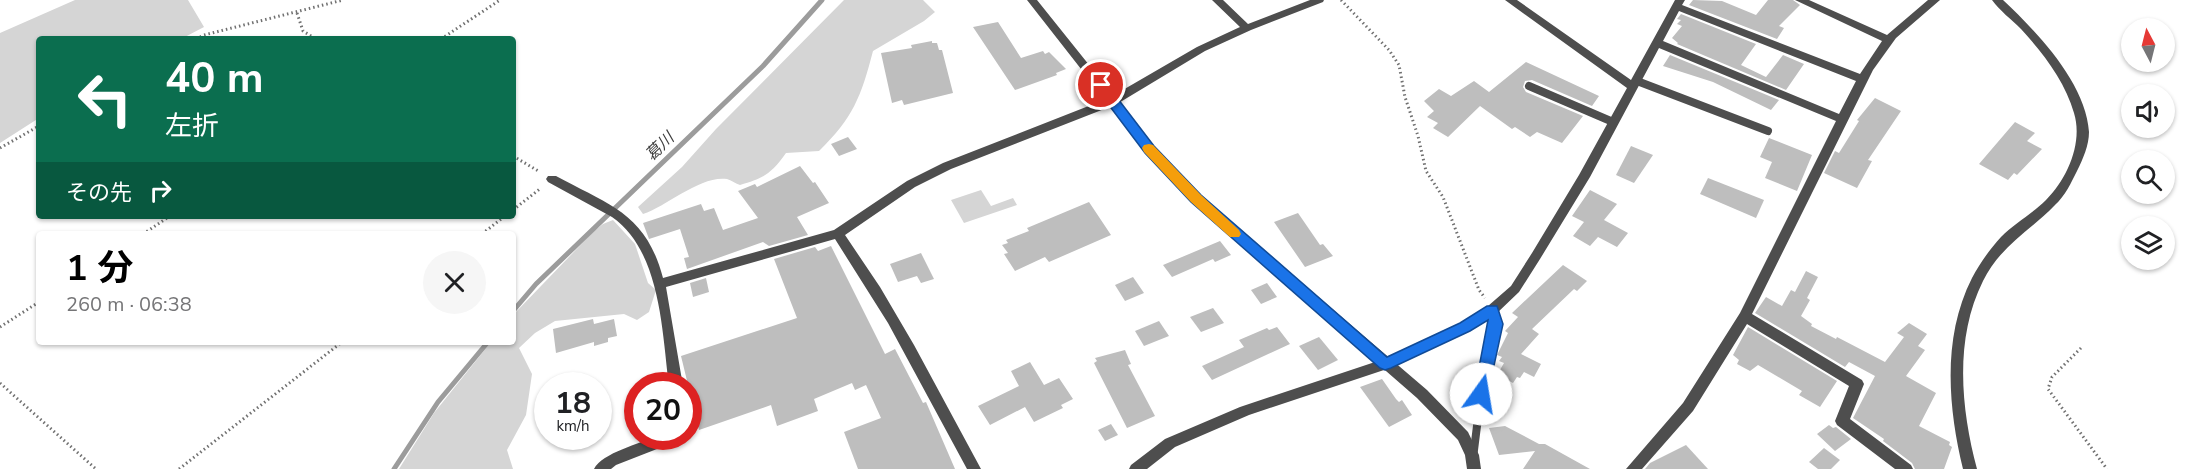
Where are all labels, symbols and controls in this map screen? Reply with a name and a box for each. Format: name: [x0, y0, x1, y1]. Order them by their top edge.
north arrow: [2121, 18, 2175, 72]
map controls: [2121, 18, 2175, 270]
text: 40 m: [165, 50, 264, 107]
pin: [1075, 59, 1126, 110]
icon: left: [66, 60, 144, 138]
icon: arrive: [1084, 68, 1117, 101]
button: sound: [2121, 84, 2175, 138]
text: 左折: [165, 108, 219, 145]
water label: 葛川: [641, 126, 680, 166]
button: search: [2121, 150, 2175, 204]
icon: right: [144, 174, 177, 207]
text: その先: [66, 178, 132, 208]
button: layers: [2121, 216, 2175, 270]
text: 1 分: [66, 244, 133, 293]
button: close: [423, 251, 486, 314]
text: 260 m · 06:38: [66, 291, 192, 318]
position arrow: [1449, 362, 1513, 426]
speed limit sign: 20: [624, 372, 702, 450]
text: 18: [555, 383, 591, 424]
text: km/h: [556, 416, 590, 436]

